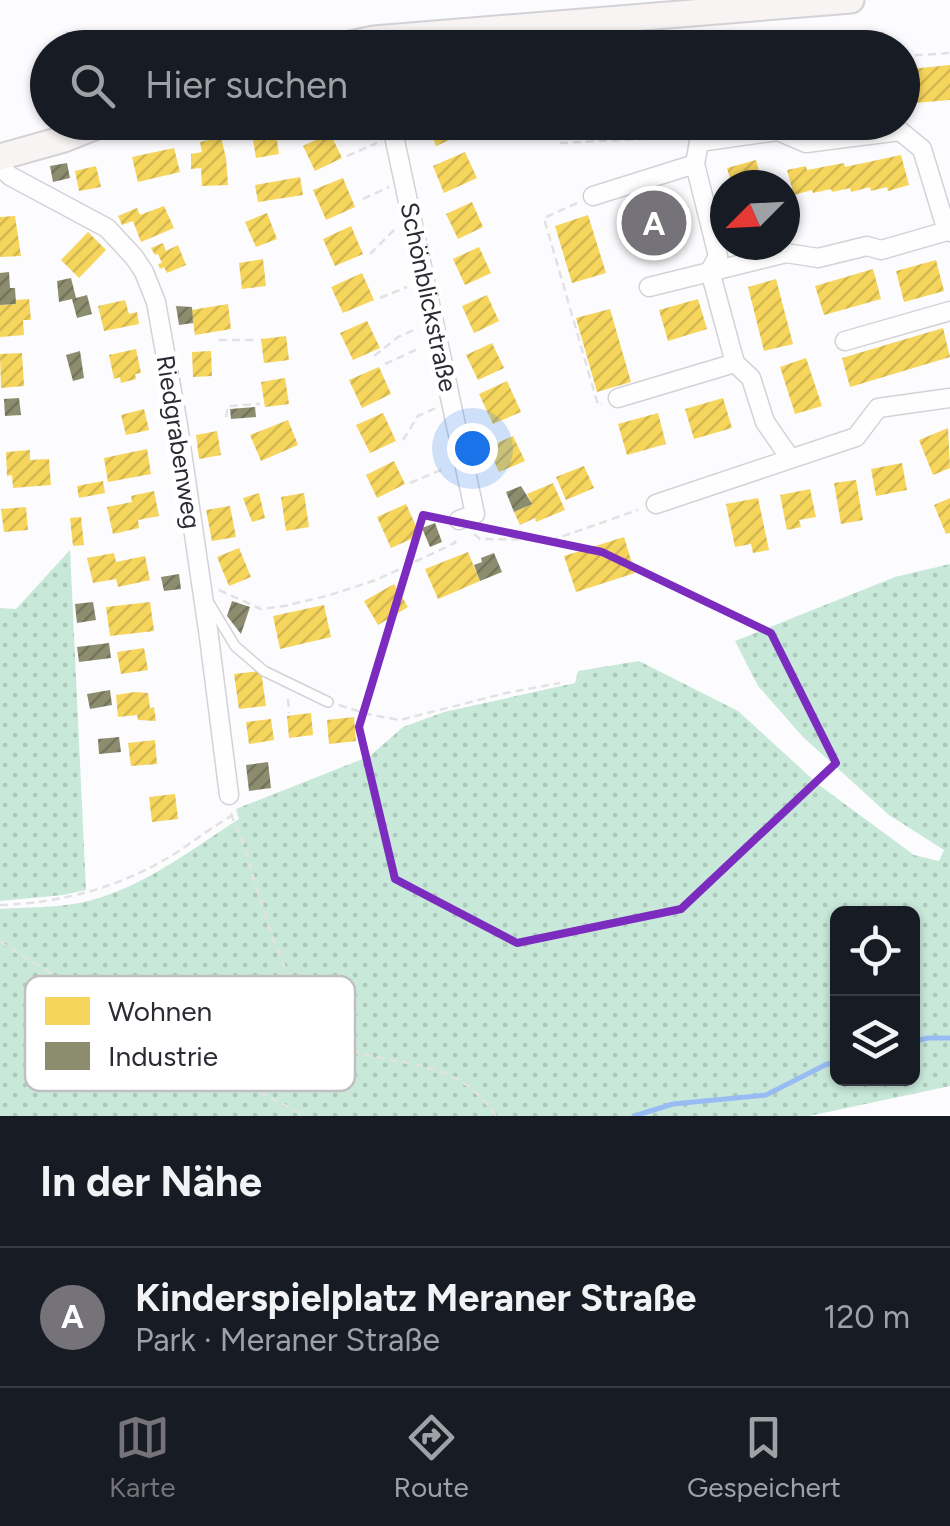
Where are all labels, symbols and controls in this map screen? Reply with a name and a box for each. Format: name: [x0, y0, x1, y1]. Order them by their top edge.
search box: [30, 30, 920, 140]
icon: search: [65, 58, 120, 113]
text: Hier suchen: [145, 62, 348, 108]
north arrow: [710, 170, 800, 260]
pin: A: [622, 186, 686, 260]
street label: Schönblickstraße: [394, 200, 464, 394]
street label: Riedgrabenweg: [150, 353, 208, 531]
your location: [447, 423, 498, 474]
map controls: [830, 906, 920, 1086]
button: locate: [830, 906, 920, 996]
legend: [25, 976, 355, 1091]
text: Wohnen: [108, 994, 212, 1028]
button: layers: [830, 996, 920, 1086]
text: Industrie: [108, 1039, 218, 1073]
text: In der Nähe: [40, 1156, 262, 1207]
text: Kinderspielplatz Meraner Straße: [135, 1275, 696, 1321]
text: A: [61, 1298, 84, 1336]
text: 120 m: [823, 1298, 910, 1336]
text: Park · Meraner Straße: [135, 1321, 440, 1359]
tab: Karte: [109, 1410, 175, 1504]
tab: Route: [394, 1410, 469, 1504]
tab: Gespeichert: [687, 1410, 841, 1504]

